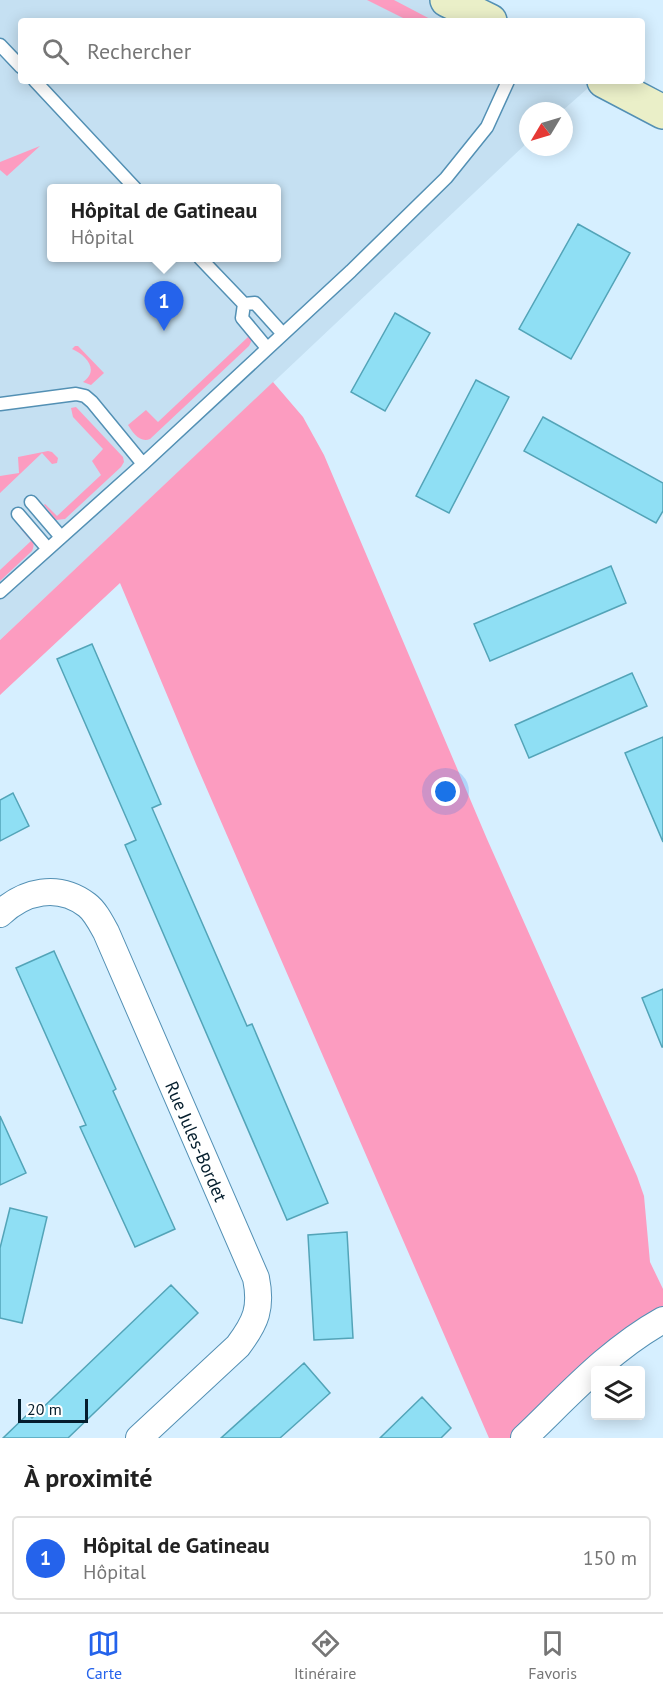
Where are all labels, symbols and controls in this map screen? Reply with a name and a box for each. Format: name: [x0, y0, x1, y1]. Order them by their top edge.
search box: [18, 18, 645, 84]
icon: search: [39, 35, 72, 68]
text: Rechercher: [87, 37, 191, 65]
north arrow: [519, 102, 573, 156]
popup: [47, 184, 281, 262]
text: Hôpital de Gatineau: [71, 196, 257, 224]
text: Hôpital: [71, 224, 134, 250]
pin: 1: [144, 282, 184, 331]
your location: [431, 777, 460, 806]
street label: Rue Jules-Bordet: [161, 1078, 233, 1205]
map controls: [591, 1366, 645, 1420]
button: layers: [591, 1366, 645, 1420]
scale bar: [18, 1396, 88, 1424]
text: 20 m: [27, 1399, 62, 1419]
text: À proximité: [24, 1461, 152, 1494]
text: Hôpital de Gatineau: [83, 1531, 270, 1559]
text: 1: [40, 1545, 51, 1571]
text: 150 m: [583, 1545, 637, 1571]
text: Hôpital: [83, 1559, 146, 1585]
tab: Carte: [86, 1627, 122, 1683]
tab: Itinéraire: [294, 1627, 356, 1683]
tab: Favoris: [528, 1627, 577, 1683]

